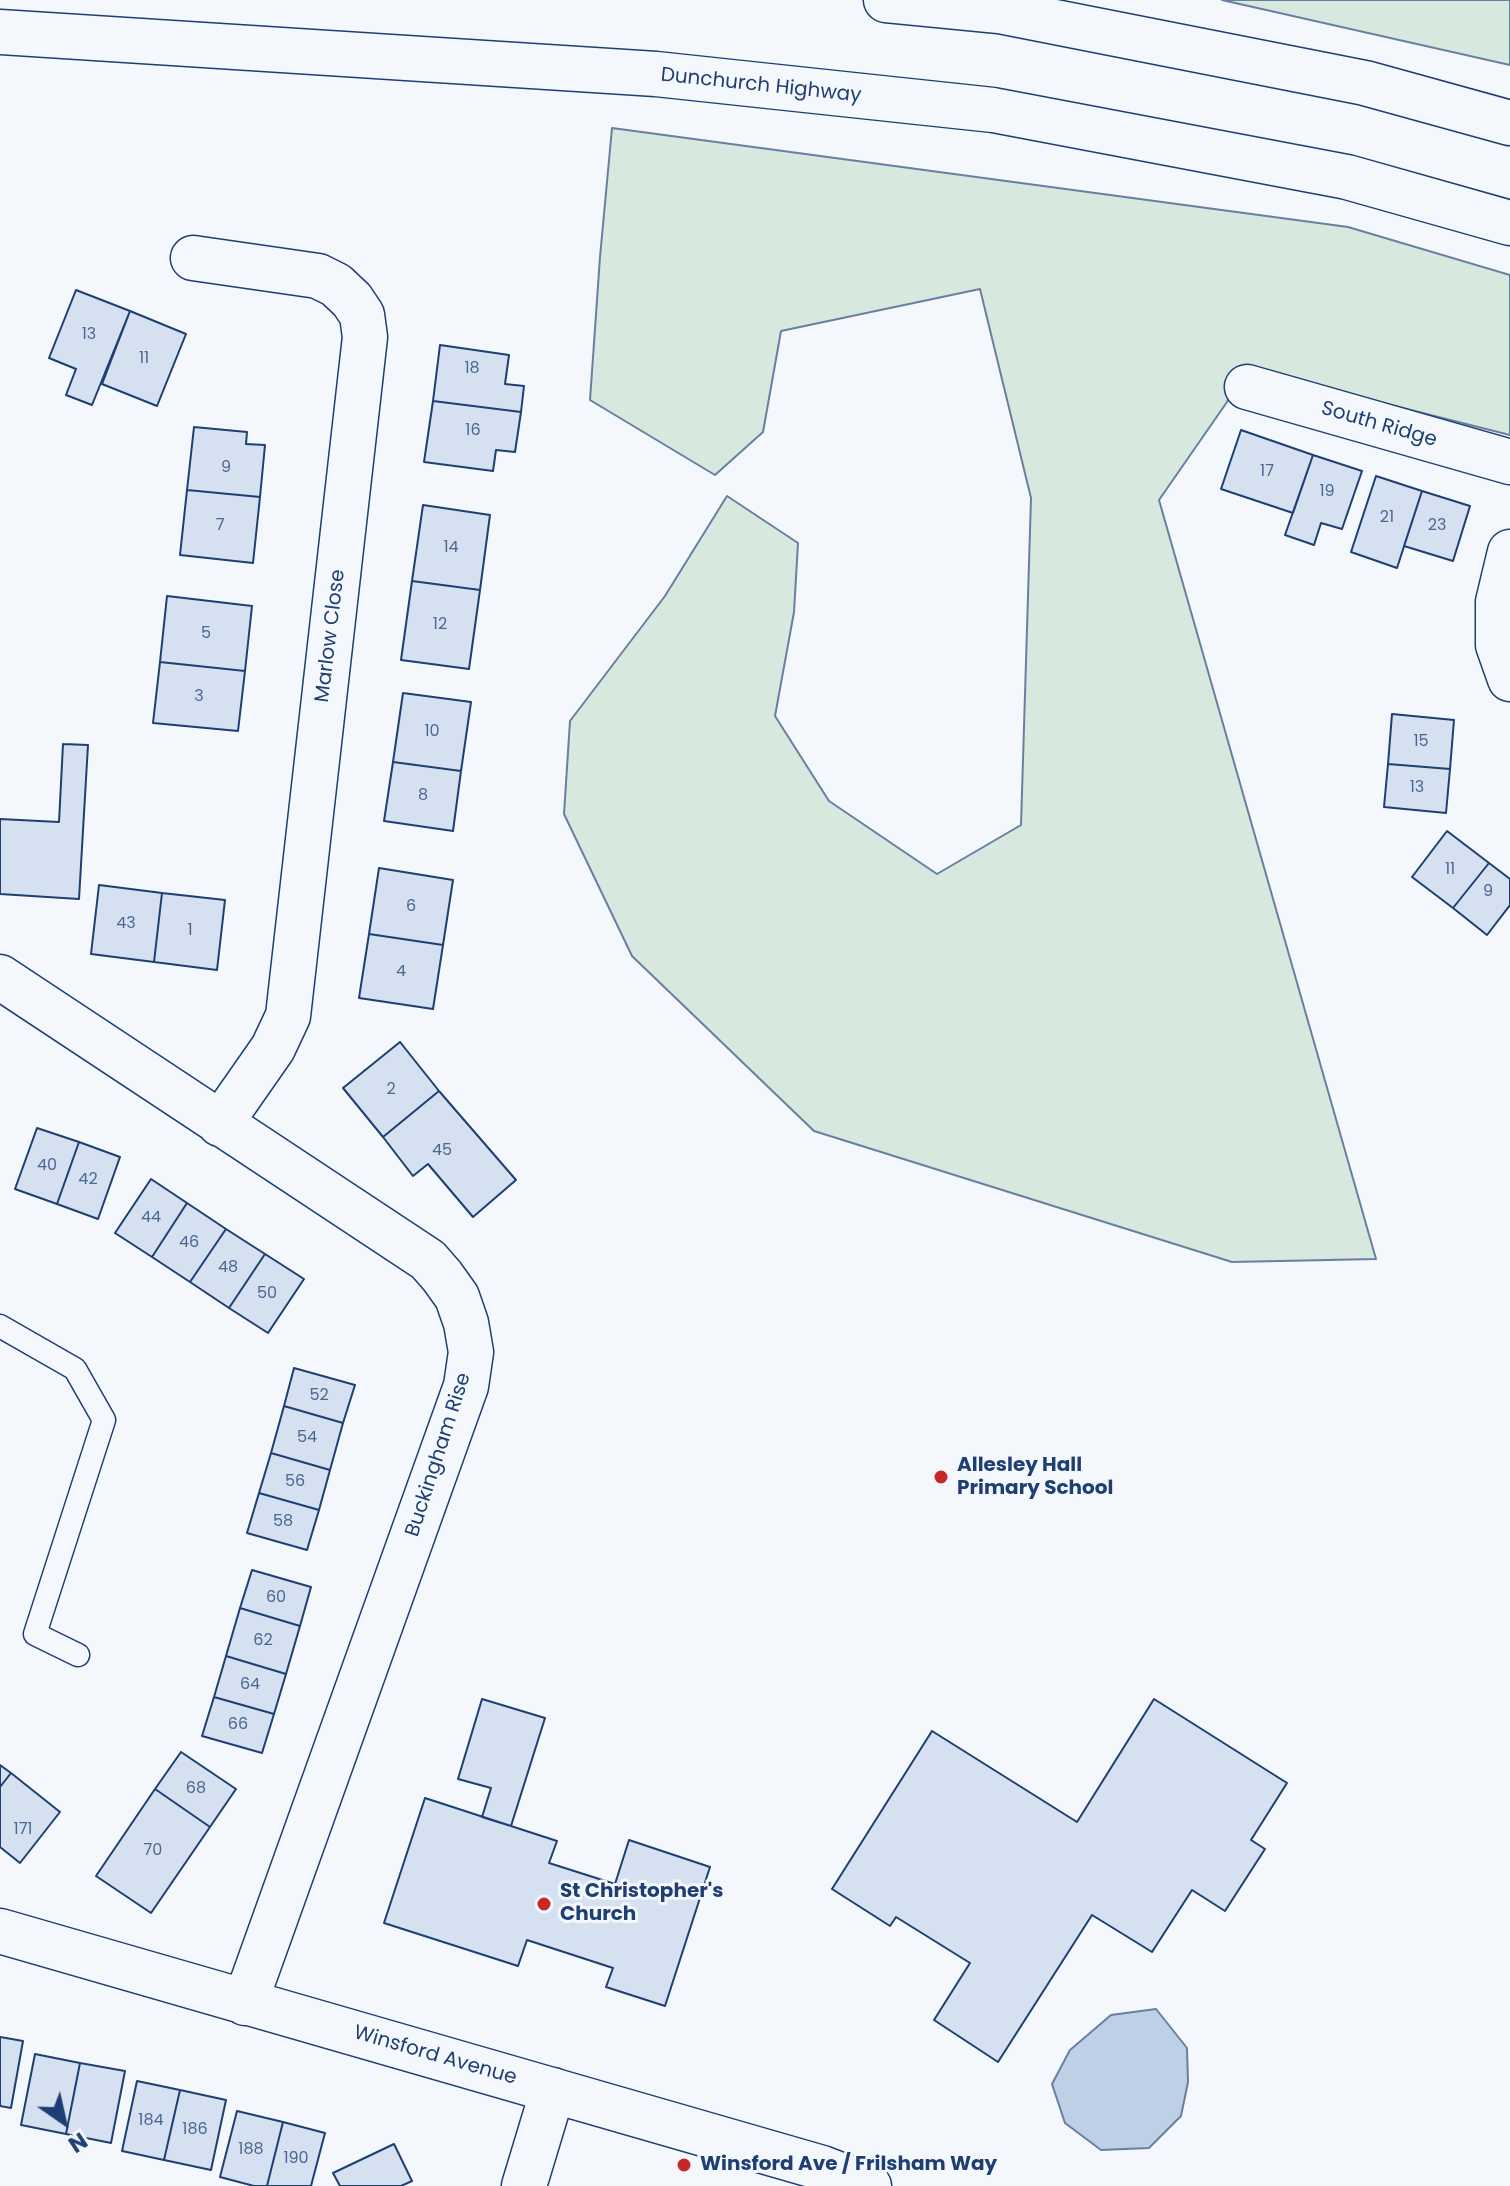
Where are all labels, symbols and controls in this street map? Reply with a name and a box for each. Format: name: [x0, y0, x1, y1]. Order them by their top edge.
street label: Dunchurch Highway: [660, 64, 862, 108]
house number: 13: [82, 325, 96, 345]
house number: 11: [139, 349, 149, 369]
house number: 18: [464, 359, 480, 379]
street label: South Ridge: [1318, 397, 1440, 453]
house number: 16: [465, 421, 481, 441]
house number: 9: [221, 458, 231, 478]
house number: 17: [1260, 462, 1274, 482]
house number: 19: [1319, 482, 1335, 502]
house number: 21: [1380, 508, 1394, 528]
house number: 7: [216, 516, 224, 536]
house number: 23: [1428, 516, 1446, 536]
house number: 14: [443, 538, 459, 558]
street label: Marlow Close: [311, 568, 351, 704]
house number: 12: [433, 615, 447, 635]
house number: 5: [201, 624, 211, 644]
house number: 3: [194, 687, 204, 707]
house number: 10: [424, 722, 440, 742]
house number: 15: [1413, 732, 1429, 752]
house number: 13: [1410, 778, 1424, 798]
house number: 8: [418, 786, 428, 806]
house number: 11: [1445, 860, 1455, 880]
house number: 9: [1483, 882, 1493, 902]
house number: 6: [406, 897, 416, 917]
house number: 43: [116, 914, 136, 934]
house number: 1: [187, 921, 193, 941]
house number: 4: [396, 962, 406, 982]
house number: 2: [386, 1080, 396, 1100]
house number: 45: [432, 1141, 452, 1161]
house number: 40: [37, 1156, 57, 1176]
house number: 42: [78, 1170, 98, 1190]
house number: 44: [141, 1208, 161, 1228]
house number: 46: [179, 1233, 199, 1253]
house number: 48: [218, 1258, 238, 1278]
house number: 50: [257, 1284, 277, 1304]
street label: Buckingham Rise: [401, 1370, 477, 1540]
house number: 52: [309, 1386, 329, 1406]
house number: 54: [297, 1428, 317, 1448]
place label: Allesley Hall Primary School: [957, 1454, 1113, 1501]
marker: Allesley Hall Primary School: [932, 1468, 950, 1486]
house number: 56: [285, 1472, 305, 1492]
house number: 58: [273, 1512, 293, 1532]
house number: 60: [266, 1588, 286, 1608]
house number: 62: [253, 1631, 273, 1651]
house number: 64: [240, 1675, 260, 1695]
house number: 66: [228, 1715, 248, 1735]
house number: 68: [186, 1779, 206, 1799]
house number: 171: [14, 1820, 32, 1840]
house number: 70: [144, 1841, 162, 1861]
place label: St Christopher's Church: [560, 1880, 723, 1927]
marker: St Christopher's Church: [535, 1895, 553, 1913]
street label: Winsford Avenue: [351, 2021, 519, 2091]
north arrow: [24, 2082, 104, 2162]
house number: 184: [138, 2111, 164, 2131]
house number: 186: [182, 2120, 208, 2140]
text: N: [62, 2125, 93, 2160]
house number: 188: [238, 2140, 264, 2160]
house number: 190: [283, 2149, 309, 2169]
place label: Winsford Ave / Frilsham Way: [700, 2153, 997, 2177]
marker: Winsford Ave / Frilsham Way: [675, 2156, 693, 2174]

